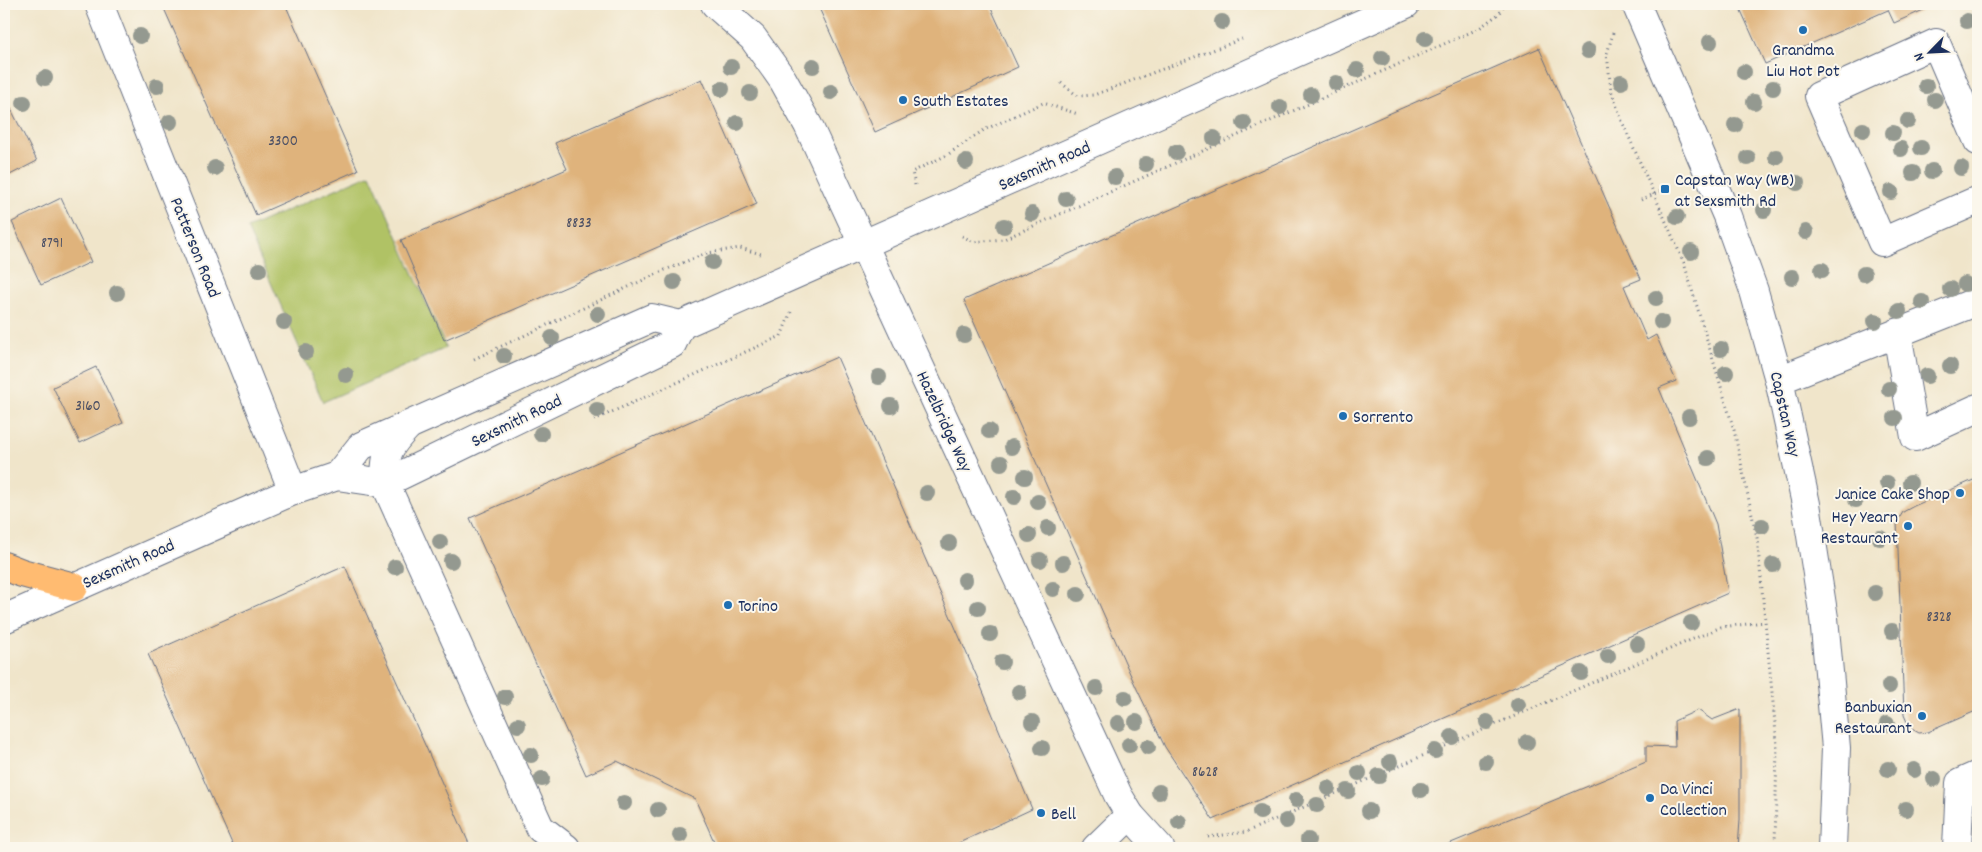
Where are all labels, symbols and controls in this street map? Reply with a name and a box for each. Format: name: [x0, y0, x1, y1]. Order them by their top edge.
marker: Grandma Liu Hot Pot: [1797, 24, 1809, 36]
north arrow: [1904, 28, 1954, 78]
place label: Grandma Liu Hot Pot: [1766, 39, 1840, 85]
text: N: [1909, 49, 1930, 64]
place label: South Estates: [913, 90, 1009, 115]
marker: South Estates: [897, 94, 909, 106]
house number: 3300: [268, 131, 298, 153]
street label: Sexsmith Road: [995, 136, 1095, 199]
place label: Capstan Way (WB) at Sexsmith Rd: [1675, 169, 1794, 215]
marker: Capstan Way (WB) at Sexsmith Rd: [1659, 183, 1671, 195]
street label: Patterson Road: [162, 194, 225, 302]
house number: 8833: [566, 213, 592, 235]
house number: 8791: [41, 233, 63, 255]
street label: Hazelbridge Way: [908, 367, 977, 477]
street label: Capstan Way: [1762, 369, 1806, 460]
street label: Sexsmith Road: [467, 389, 567, 455]
house number: 3160: [75, 396, 101, 418]
place label: Sorrento: [1353, 406, 1413, 431]
marker: Sorrento: [1337, 410, 1349, 422]
place label: Janice Cake Shop: [1835, 483, 1950, 508]
marker: Janice Cake Shop: [1954, 487, 1966, 499]
place label: Hey Yearn Restaurant: [1821, 506, 1898, 552]
marker: Hey Yearn Restaurant: [1902, 520, 1914, 532]
street label: Sexsmith Road: [79, 534, 179, 597]
place label: Torino: [738, 595, 778, 620]
marker: Torino: [722, 599, 734, 611]
house number: 8328: [1926, 607, 1952, 629]
place label: Banbuxian Restaurant: [1835, 696, 1912, 742]
marker: Banbuxian Restaurant: [1916, 710, 1928, 722]
house number: 8628: [1192, 762, 1218, 784]
place label: Da Vinci Collection: [1660, 778, 1727, 824]
marker: Da Vinci Collection: [1644, 792, 1656, 804]
place label: Bell: [1051, 803, 1077, 828]
marker: Bell: [1035, 807, 1047, 819]

